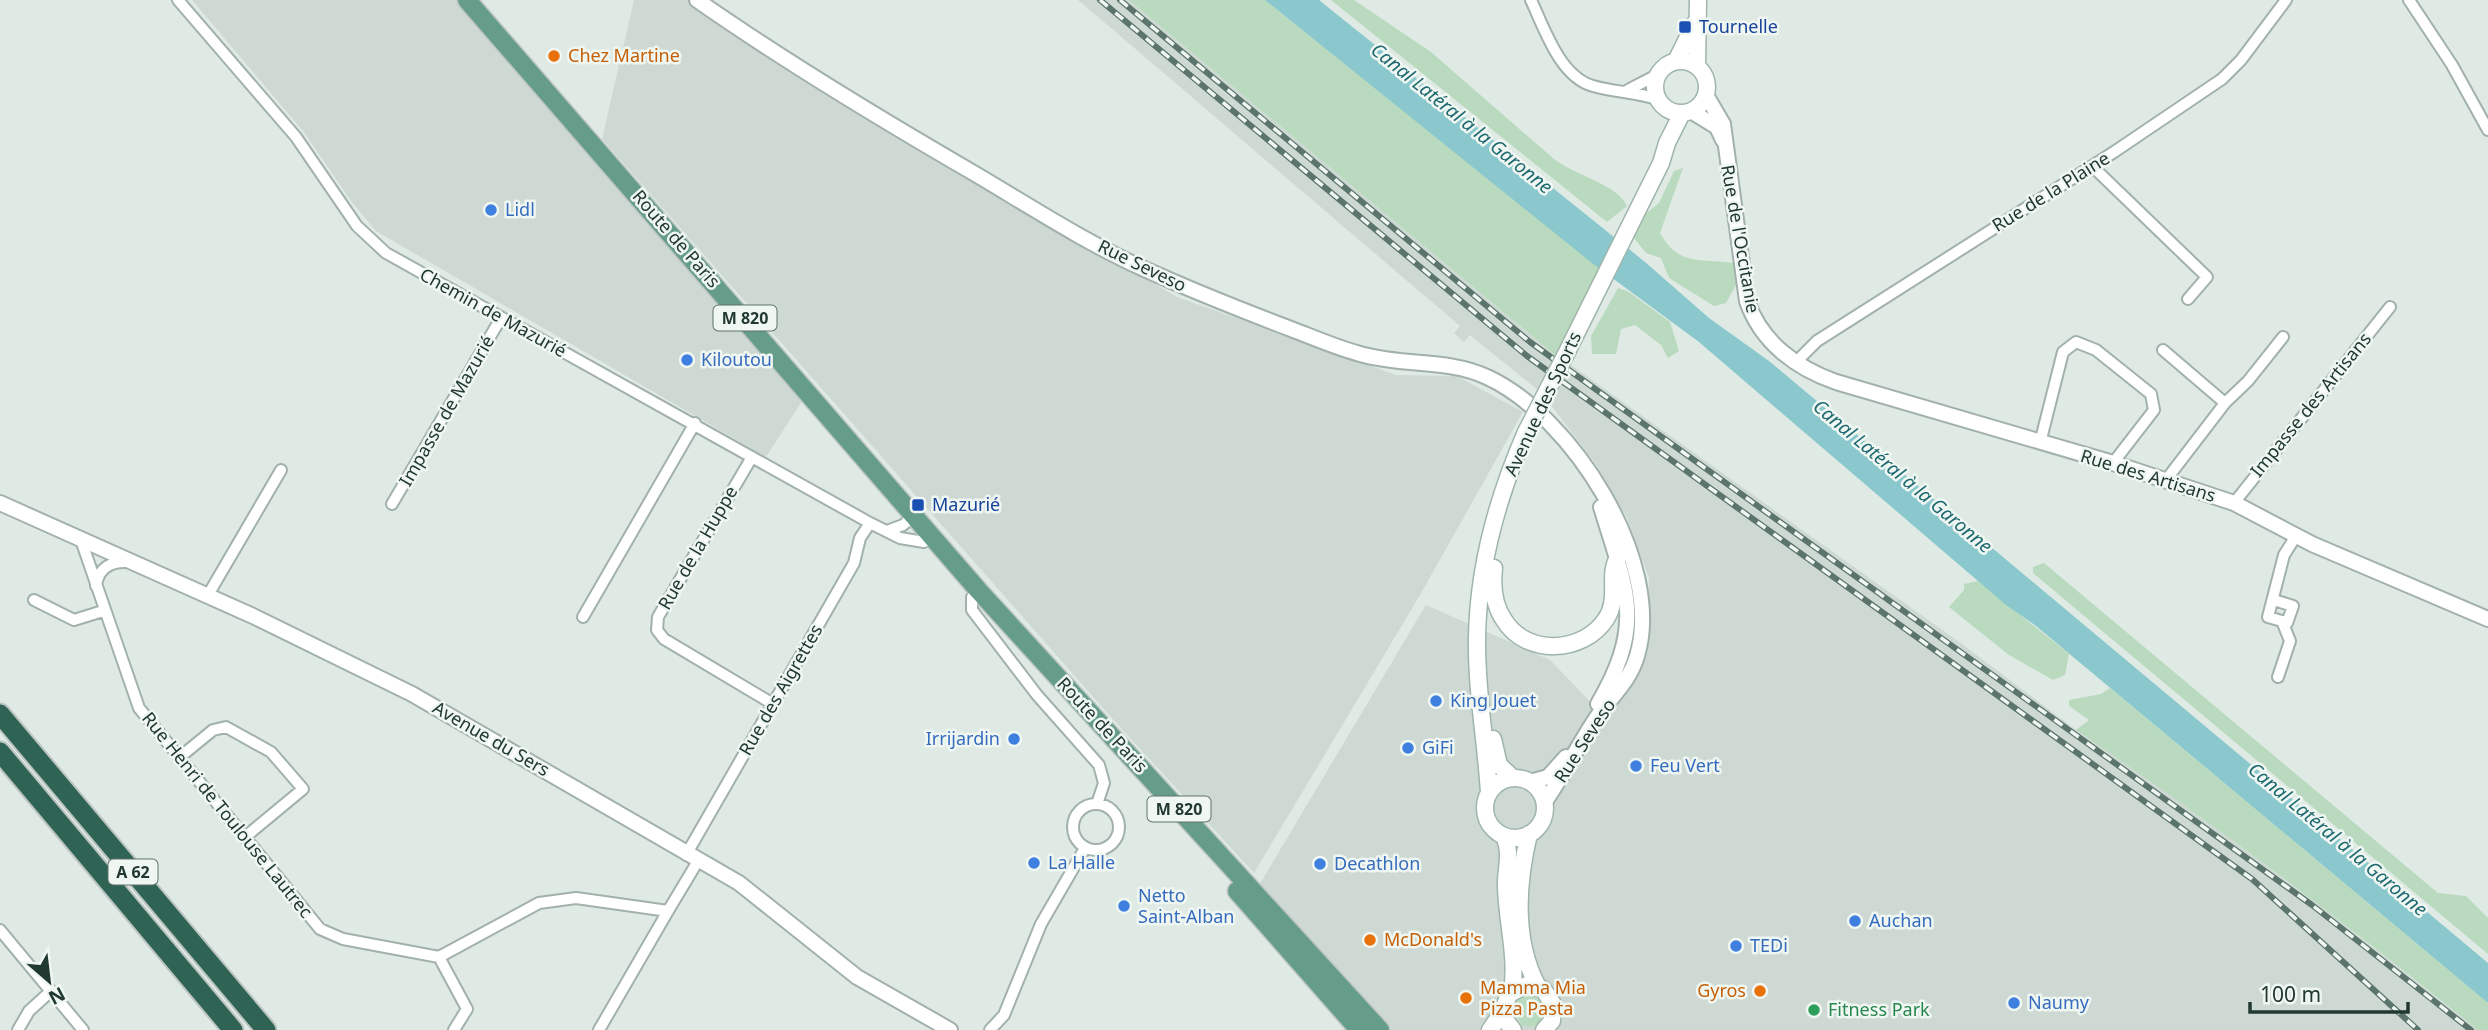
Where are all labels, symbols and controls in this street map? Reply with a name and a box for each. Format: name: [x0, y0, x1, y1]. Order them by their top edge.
place label: Tournelle: [1699, 14, 1778, 38]
marker: Tournelle: [1677, 19, 1693, 35]
water label: Canal Latéral à la Garonne: [1366, 37, 1558, 199]
place label: Chez Martine: [568, 43, 680, 67]
marker: Chez Martine: [546, 48, 562, 64]
street label: Rue de la Plaine: [1987, 145, 2114, 237]
street label: Rue de l'Occitanie: [1716, 163, 1766, 315]
street label: Route de Paris: [628, 184, 726, 292]
place label: Lidl: [505, 197, 535, 221]
marker: Lidl: [483, 202, 499, 218]
street label: Rue Seveso: [1094, 233, 1191, 297]
street label: Chemin de Mazurié: [416, 262, 571, 362]
road number: M 820: [714, 306, 776, 330]
street label: Avenue des Sports: [1498, 327, 1586, 480]
street label: Impasse des Artisans: [2244, 327, 2376, 482]
street label: Impasse de Mazurié: [393, 331, 499, 490]
place label: Kiloutou: [701, 347, 772, 371]
marker: Kiloutou: [679, 352, 695, 368]
water label: Canal Latéral à la Garonne: [1808, 393, 1998, 559]
street label: Rue des Artisans: [2078, 443, 2219, 507]
street label: Rue de la Huppe: [652, 481, 742, 614]
place label: Mazurié: [932, 492, 1000, 516]
marker: Mazurié: [910, 497, 926, 513]
street label: Rue des Aigrettes: [733, 619, 827, 760]
street label: Route de Paris: [1052, 671, 1153, 777]
place label: King Jouet: [1450, 688, 1537, 712]
marker: King Jouet: [1428, 693, 1444, 709]
street label: Rue Seveso: [1548, 694, 1620, 787]
street label: Avenue du Sers: [429, 695, 554, 781]
street label: Rue Henri de Toulouse Lautrec: [137, 706, 319, 923]
place label: Irrijardin: [926, 726, 1000, 750]
marker: Irrijardin: [1006, 731, 1022, 747]
place label: GiFi: [1422, 735, 1454, 759]
marker: GiFi: [1400, 740, 1416, 756]
place label: Feu Vert: [1650, 753, 1720, 777]
water label: Canal Latéral à la Garonne: [2243, 756, 2433, 922]
marker: Feu Vert: [1628, 758, 1644, 774]
road number: M 820: [1148, 796, 1210, 822]
place label: La Halle: [1048, 850, 1115, 874]
place label: Decathlon: [1334, 851, 1420, 875]
marker: La Halle: [1026, 855, 1042, 871]
marker: Decathlon: [1312, 856, 1328, 872]
road number: A 62: [108, 860, 158, 884]
place label: Netto Saint-Alban: [1138, 883, 1234, 928]
marker: Netto Saint-Alban: [1116, 898, 1132, 914]
place label: Auchan: [1869, 908, 1933, 932]
marker: Auchan: [1847, 913, 1863, 929]
place label: McDonald's: [1384, 927, 1482, 951]
marker: McDonald's: [1362, 932, 1378, 948]
place label: TEDi: [1750, 933, 1788, 957]
marker: TEDi: [1728, 938, 1744, 954]
north arrow: [14, 946, 84, 1016]
scale bar: [2250, 970, 2408, 1014]
place label: Mamma Mia Pizza Pasta: [1480, 975, 1586, 1020]
place label: Gyros: [1697, 978, 1746, 1002]
text: 100 m: [2260, 980, 2321, 1008]
text: N: [44, 981, 70, 1011]
marker: Gyros: [1752, 983, 1768, 999]
marker: Mamma Mia Pizza Pasta: [1458, 990, 1474, 1006]
place label: Naumy: [2028, 990, 2090, 1014]
marker: Naumy: [2006, 995, 2022, 1011]
place label: Fitness Park: [1828, 997, 1930, 1021]
marker: Fitness Park: [1806, 1002, 1822, 1018]

